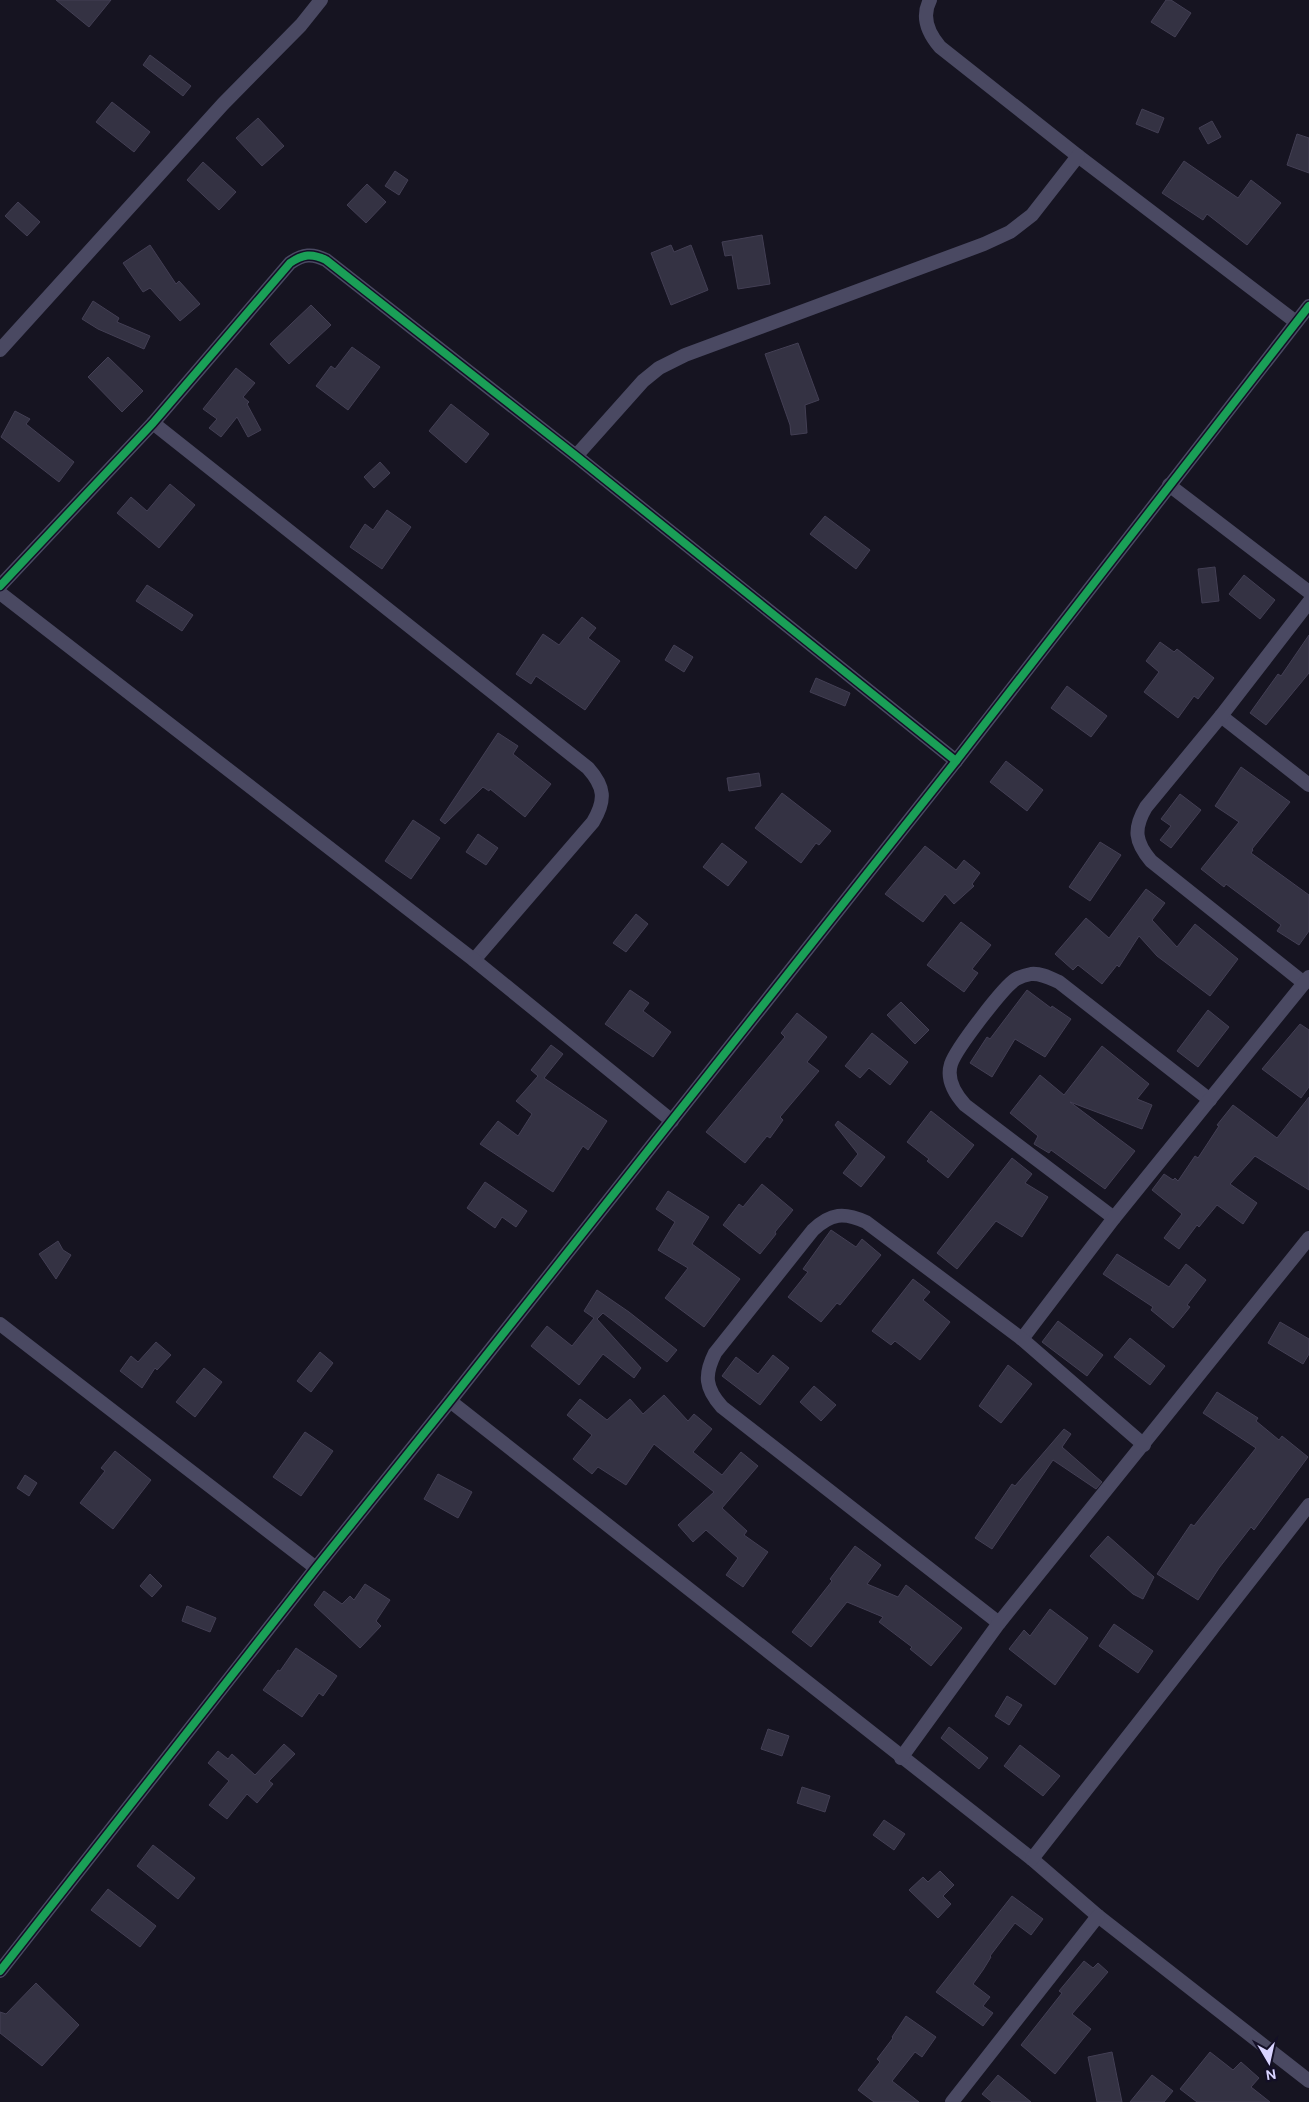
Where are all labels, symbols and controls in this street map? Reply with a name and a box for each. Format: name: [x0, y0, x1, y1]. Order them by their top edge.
north arrow: [1244, 2037, 1294, 2087]
text: N: [1265, 2065, 1277, 2085]

